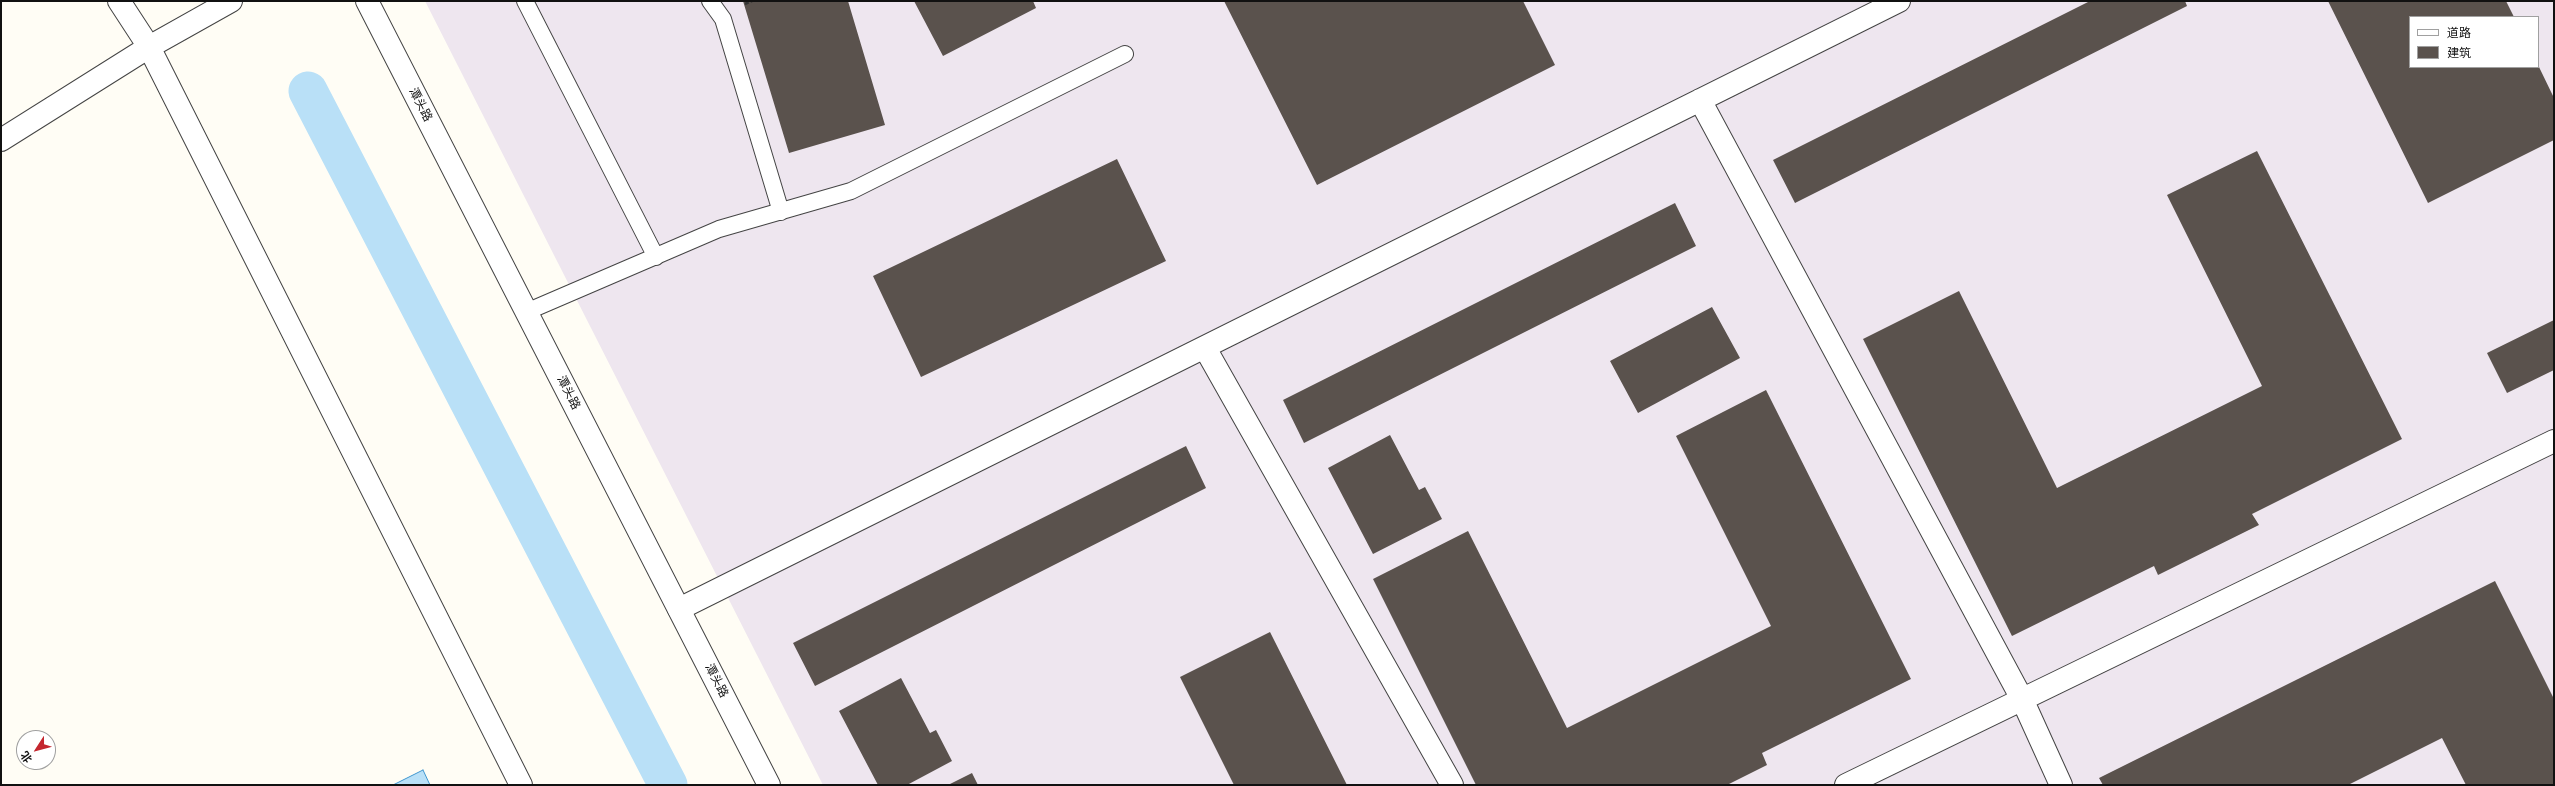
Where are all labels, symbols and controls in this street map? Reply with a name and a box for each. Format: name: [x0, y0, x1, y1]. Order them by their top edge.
legend: [2409, 16, 2539, 68]
text: 道路: [2447, 25, 2471, 41]
text: 建筑: [2447, 45, 2471, 61]
street label: 潭头路: [405, 86, 435, 124]
street label: 潭头路: [553, 374, 583, 412]
street label: 潭头路: [701, 662, 731, 700]
north arrow: [16, 730, 56, 770]
text: 北: [17, 748, 36, 766]

